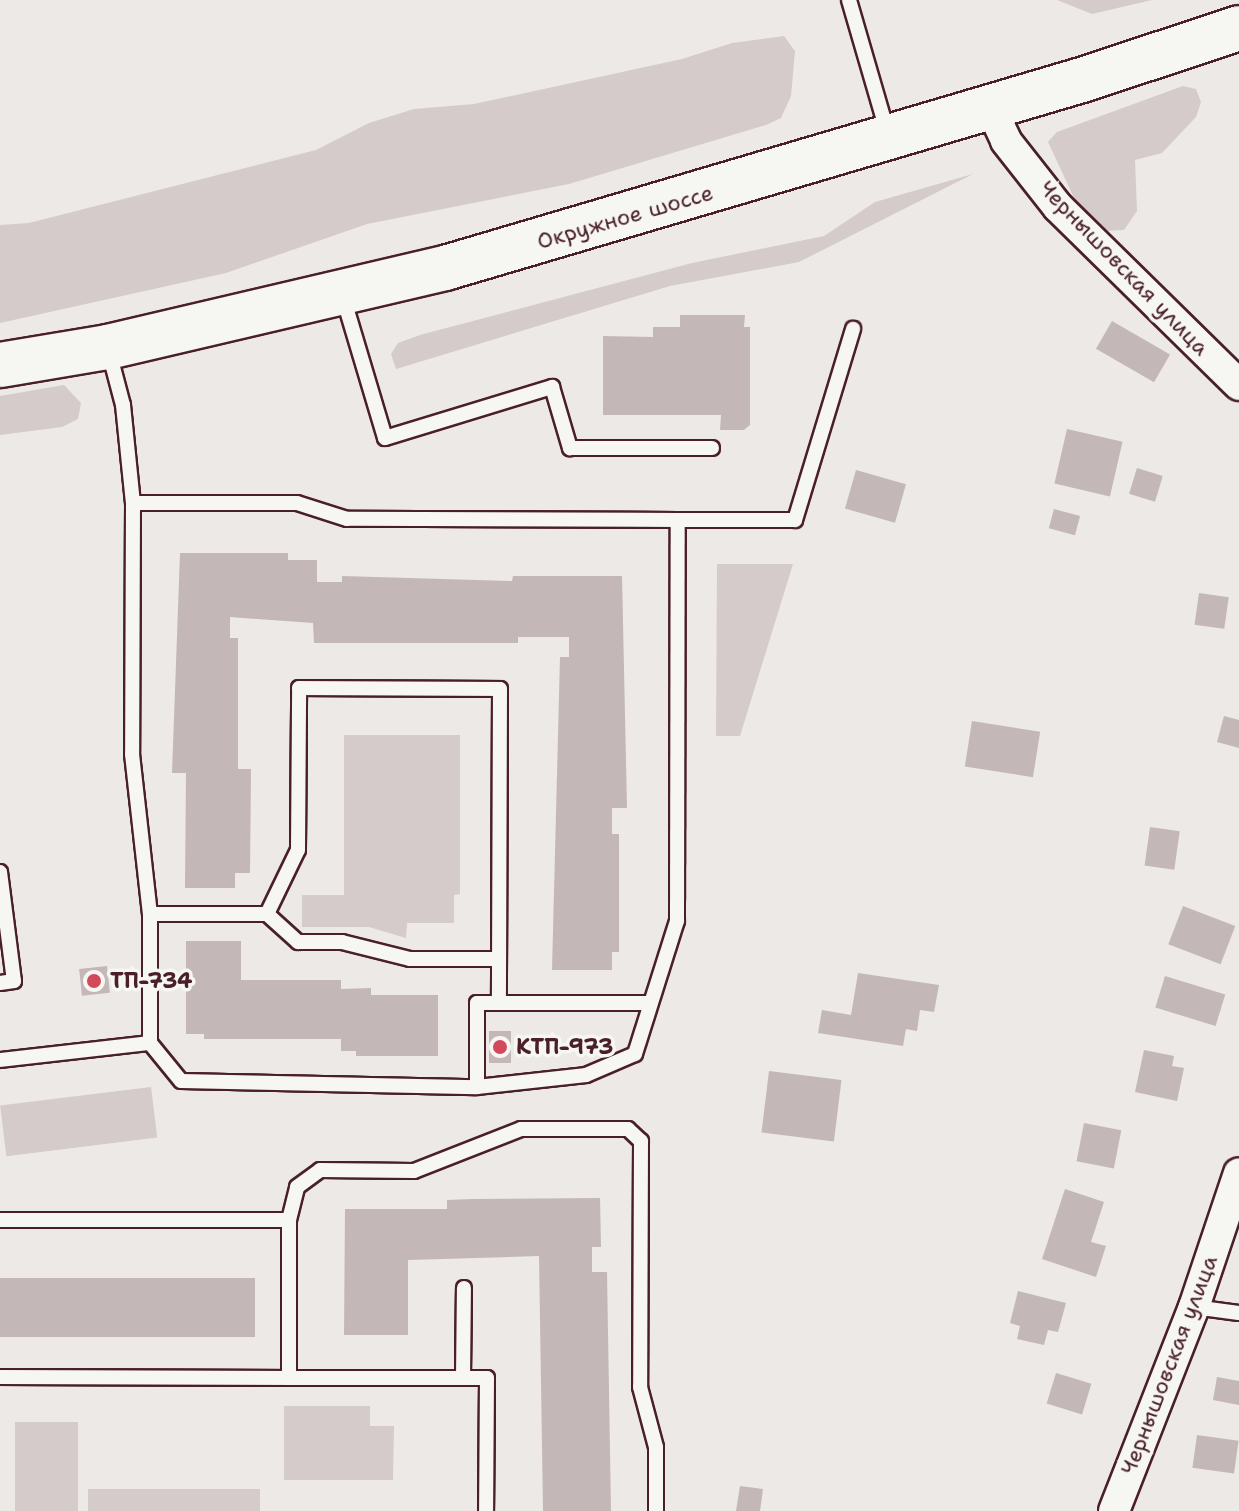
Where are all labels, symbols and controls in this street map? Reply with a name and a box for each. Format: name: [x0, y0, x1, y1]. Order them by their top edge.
street label: Чернышовская улица: [1034, 175, 1214, 361]
street label: Окружное шоссе: [534, 179, 716, 255]
place label: ТП-734: [110, 968, 193, 994]
marker: ТП-734: [85, 972, 103, 990]
place label: КТП-973: [516, 1034, 613, 1060]
marker: КТП-973: [491, 1038, 509, 1056]
street label: Чернышовская улица: [1115, 1252, 1223, 1478]

